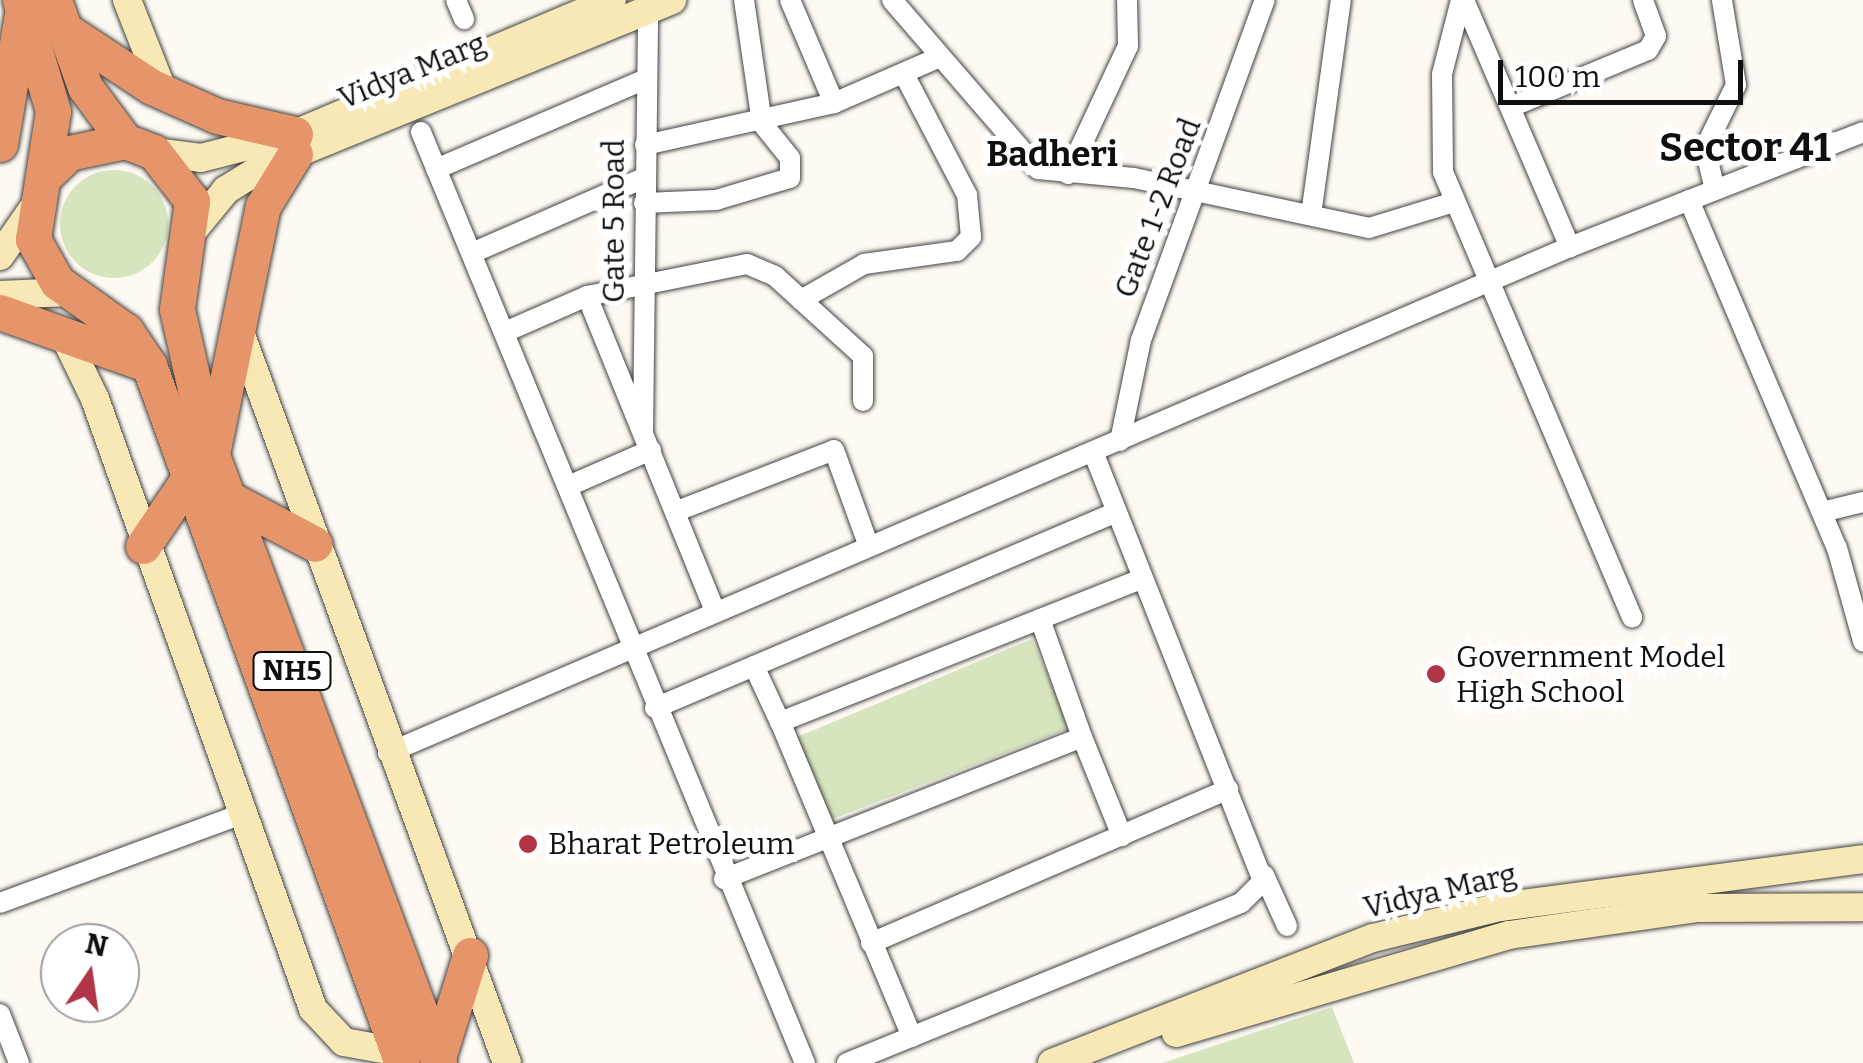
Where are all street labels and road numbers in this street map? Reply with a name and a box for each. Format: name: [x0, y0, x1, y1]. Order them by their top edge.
street label: Vidya Marg: [333, 25, 491, 117]
street label: Gate 1-2 Road: [1107, 113, 1209, 303]
street label: Gate 5 Road: [596, 139, 632, 303]
road number: NH5: [252, 648, 332, 694]
street label: Vidya Marg: [1360, 856, 1520, 926]

